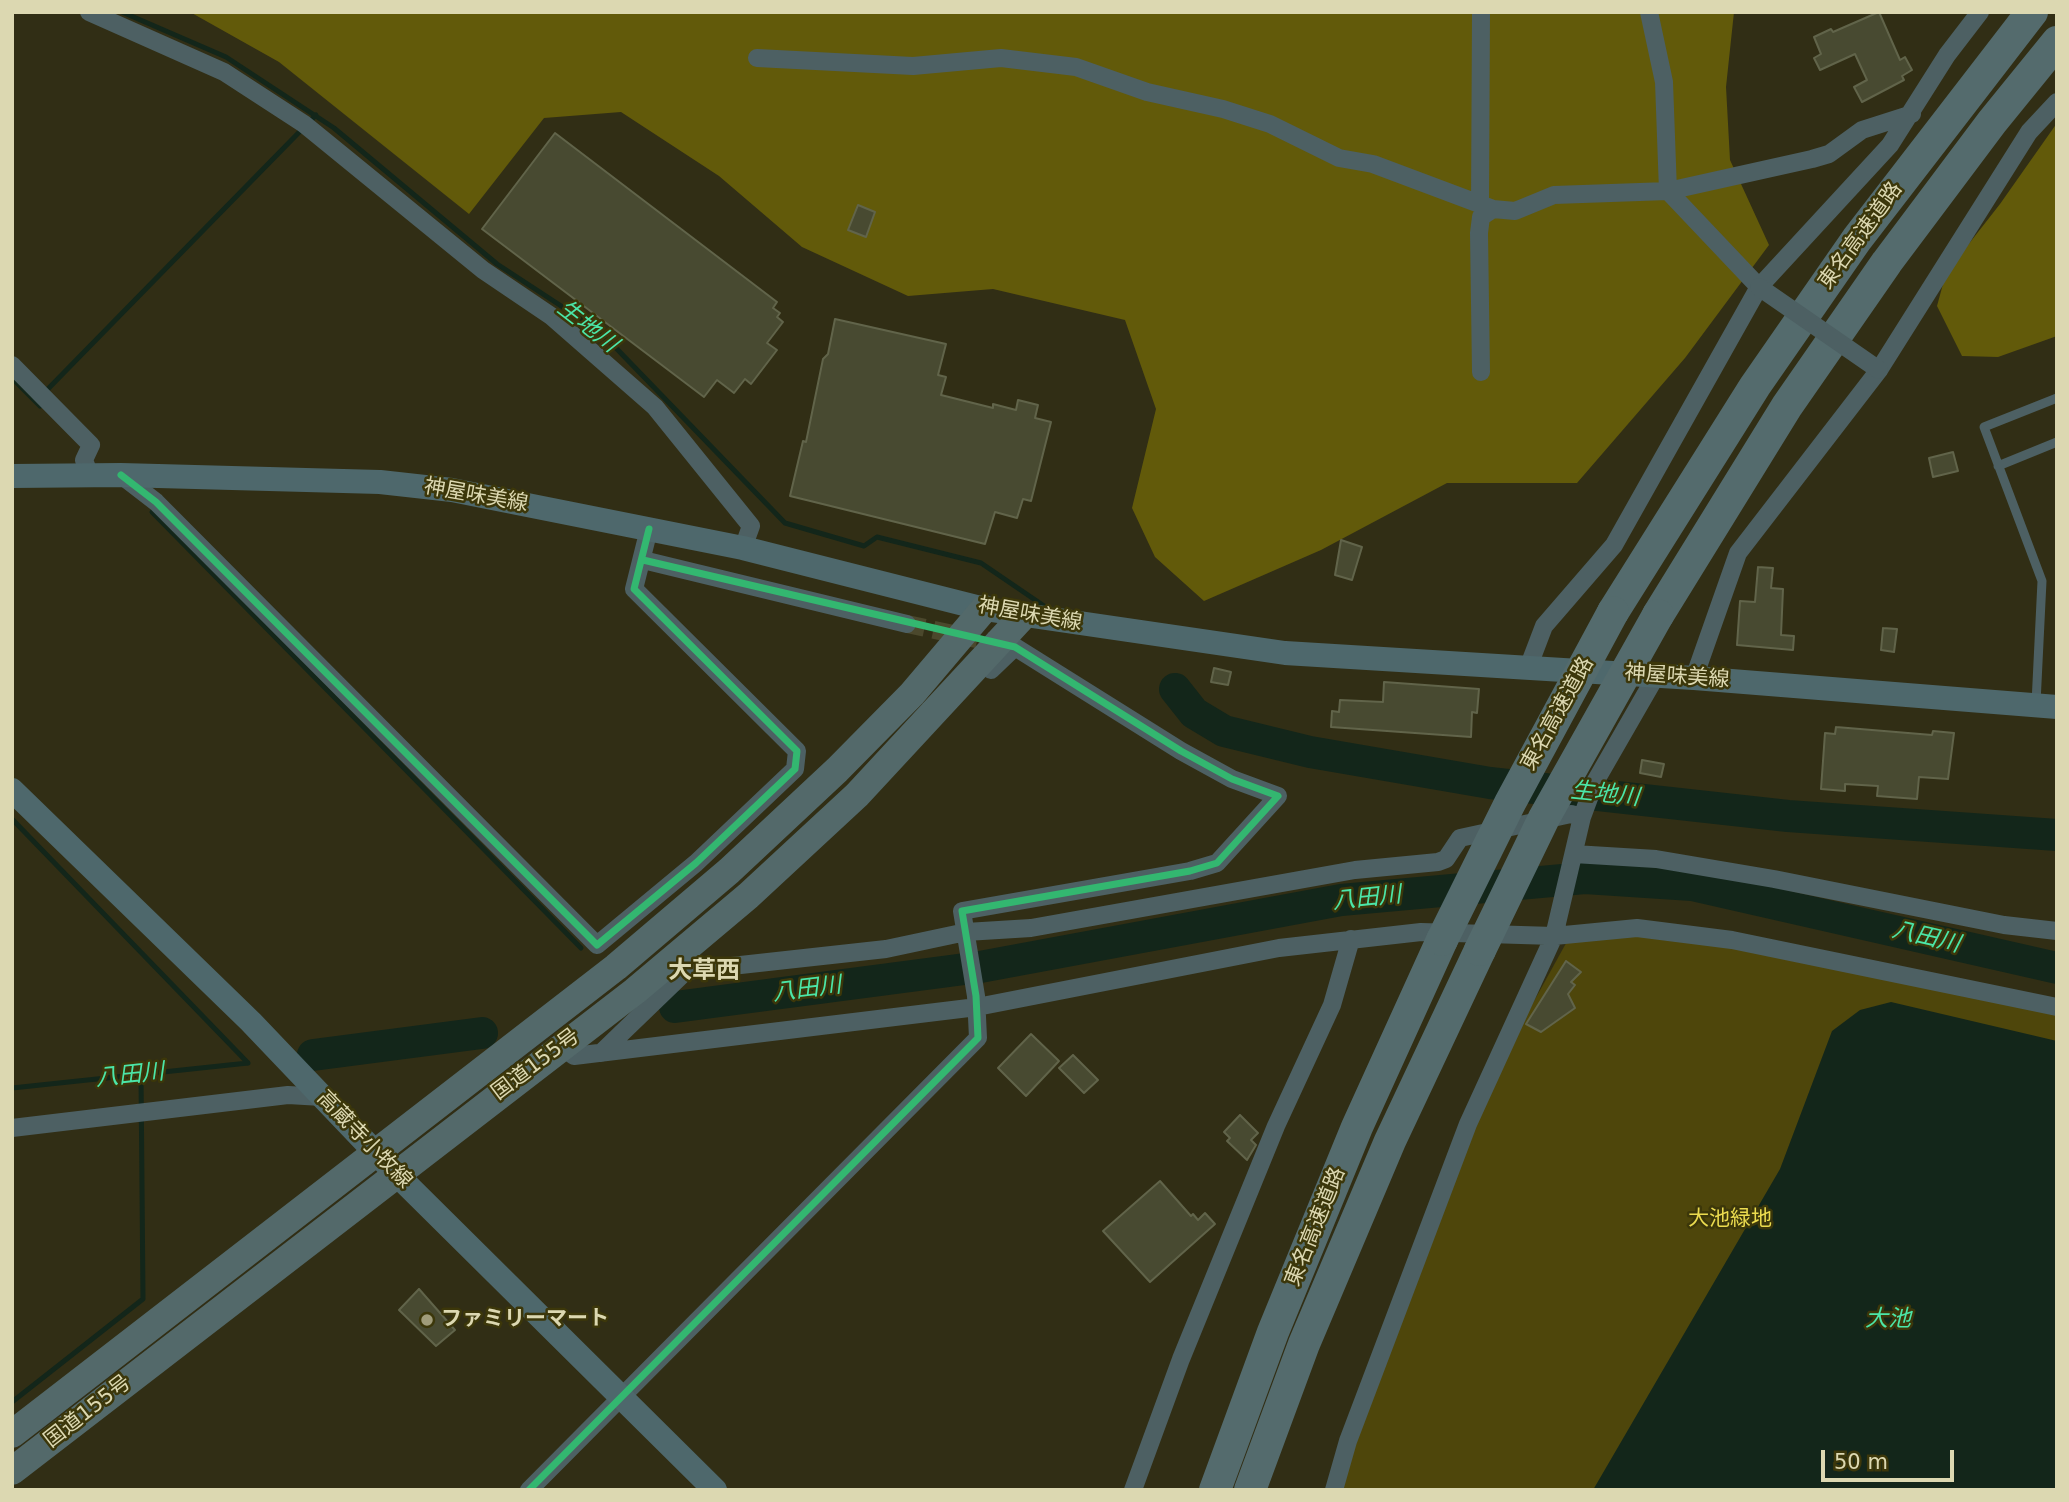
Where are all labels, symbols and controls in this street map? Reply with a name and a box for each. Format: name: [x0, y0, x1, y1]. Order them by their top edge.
street label: 東名高速道路: [1814, 178, 1908, 294]
water label: 生地川: [551, 295, 623, 359]
street label: 神屋味美線: [422, 474, 530, 518]
street label: 神屋味美線: [976, 593, 1084, 637]
street label: 東名高速道路: [1516, 653, 1600, 775]
street label: 神屋味美線: [1624, 661, 1730, 693]
water label: 生地川: [1569, 778, 1641, 812]
water label: 八田川: [1331, 882, 1403, 916]
water label: 八田川: [1889, 917, 1963, 959]
district label: 大草西: [668, 958, 740, 986]
water label: 八田川: [771, 972, 843, 1008]
street label: 国道155号: [487, 1024, 585, 1106]
water label: 八田川: [94, 1059, 166, 1093]
street label: 高蔵寺小牧線: [311, 1086, 417, 1194]
street label: 東名高速道路: [1281, 1164, 1351, 1290]
park label: 大池緑地: [1688, 1207, 1772, 1233]
water label: 大池: [1865, 1306, 1911, 1334]
place label: ファミリーマート: [441, 1307, 609, 1333]
marker: ファミリーマート: [419, 1312, 435, 1328]
street label: 国道155号: [40, 1370, 136, 1454]
scale bar: [1824, 1436, 1957, 1480]
text: 50 m: [1834, 1450, 1888, 1474]

